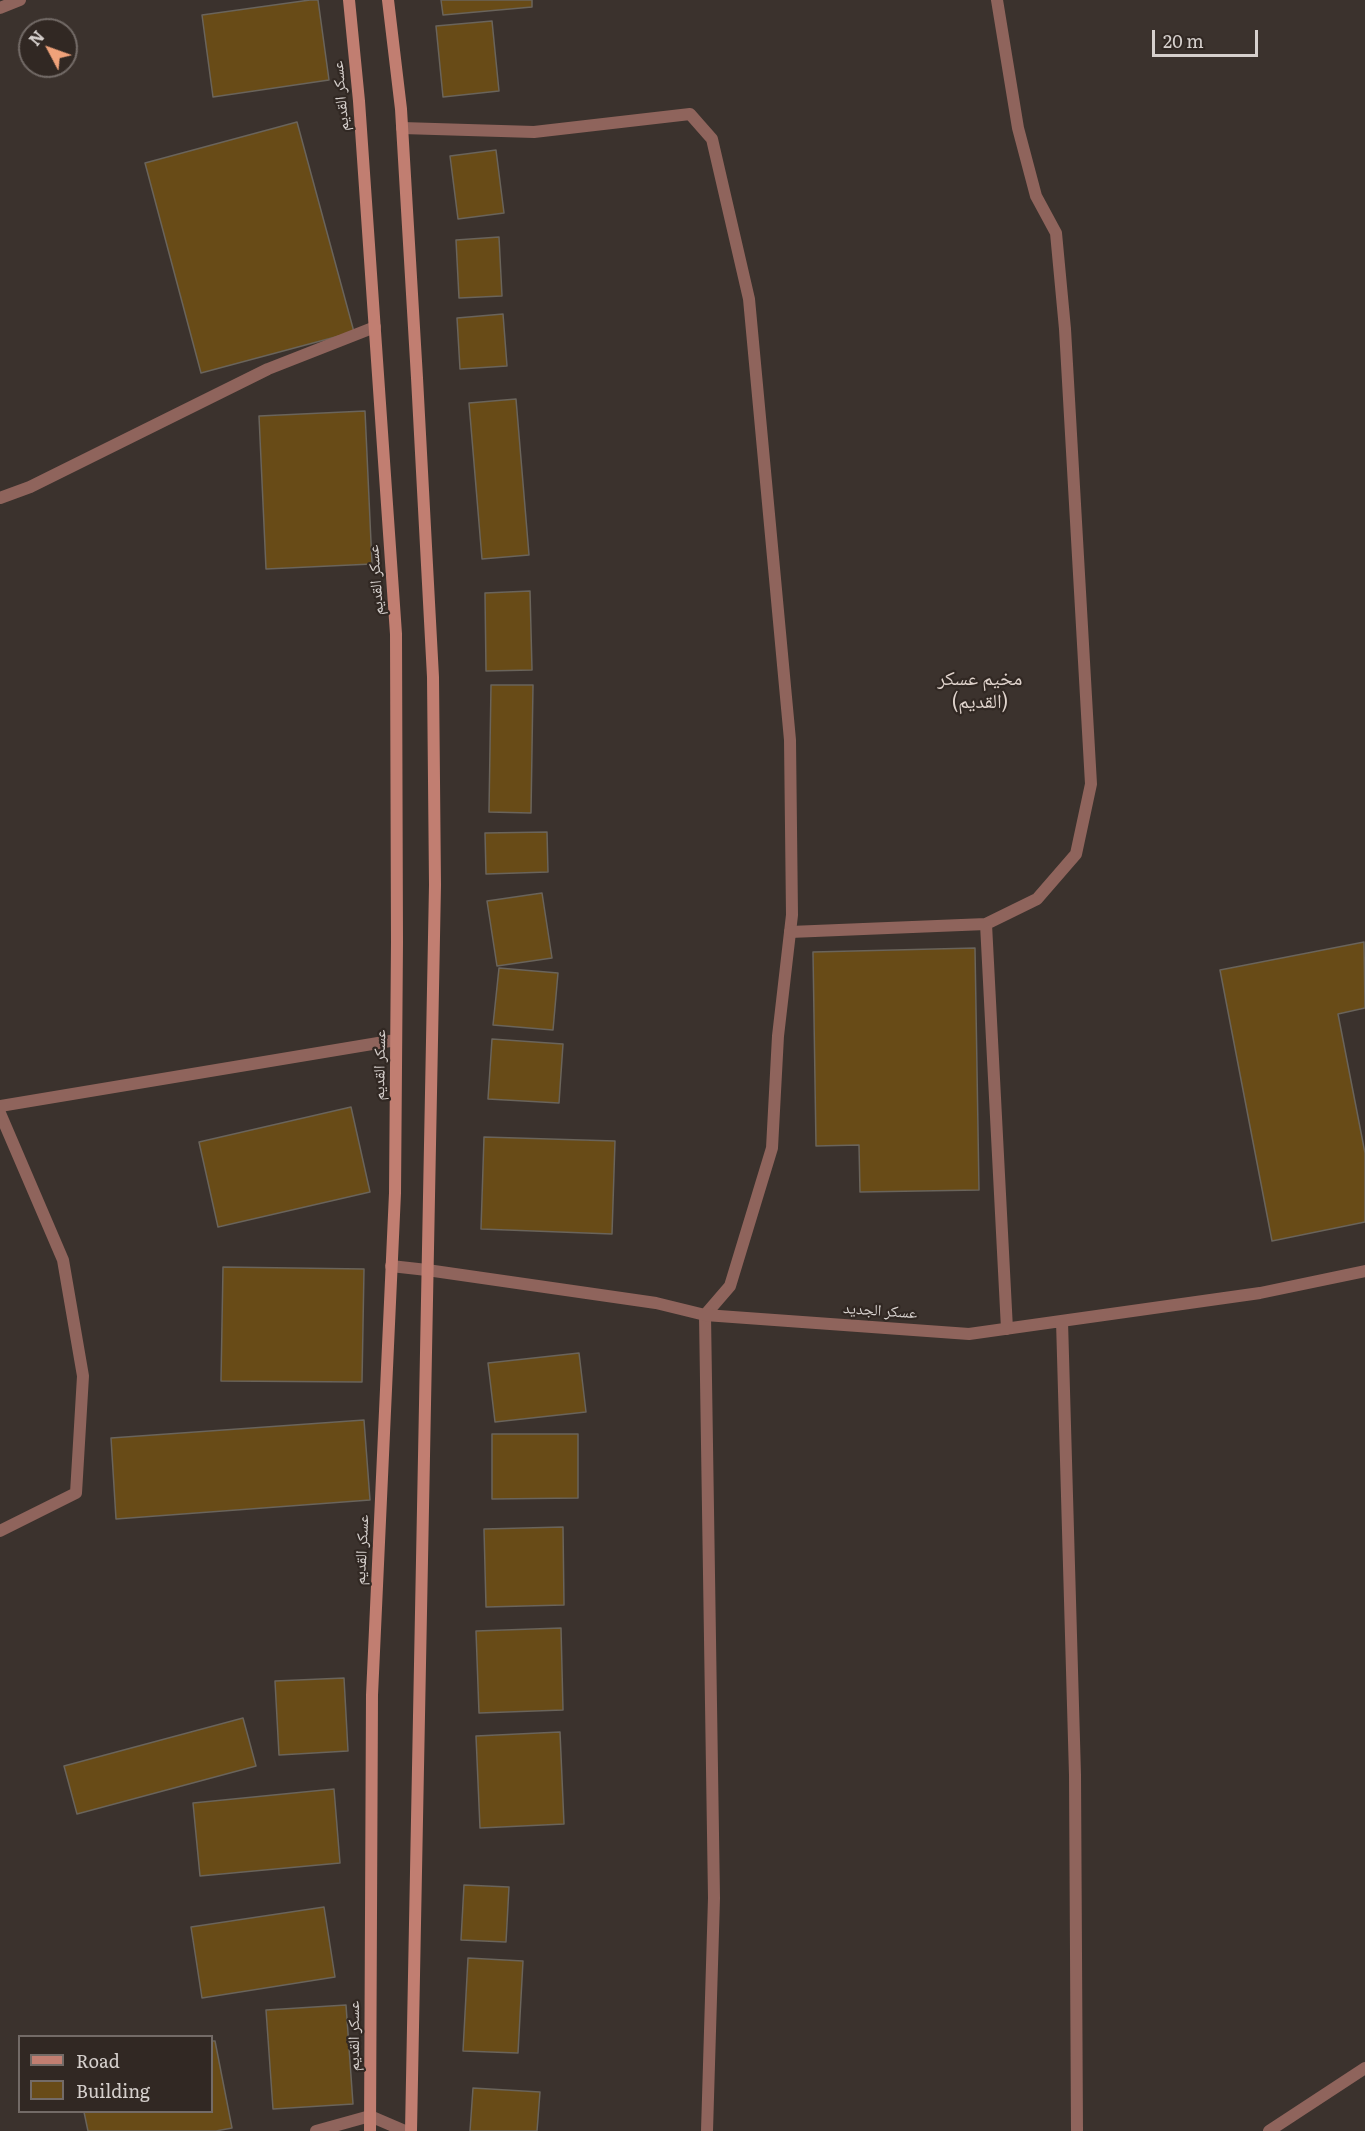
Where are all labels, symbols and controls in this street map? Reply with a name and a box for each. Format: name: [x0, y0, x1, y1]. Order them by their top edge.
north arrow: [18, 18, 78, 78]
scale bar: [1155, 18, 1262, 56]
text: N: [22, 25, 49, 50]
text: 20 m: [1163, 27, 1204, 54]
street label: عسكر القديم: [328, 60, 354, 132]
street label: عسكر القديم: [364, 544, 388, 616]
district label: مخيم عسكر (القديم): [938, 667, 1022, 714]
street label: عسكر القديم: [370, 1030, 390, 1100]
street label: عسكر الجديد: [842, 1299, 918, 1323]
street label: عسكر القديم: [351, 1514, 373, 1586]
street label: عسكر القديم: [344, 2001, 364, 2071]
legend: [18, 2035, 213, 2113]
text: Road: [76, 2047, 120, 2074]
text: Building: [76, 2077, 150, 2104]

